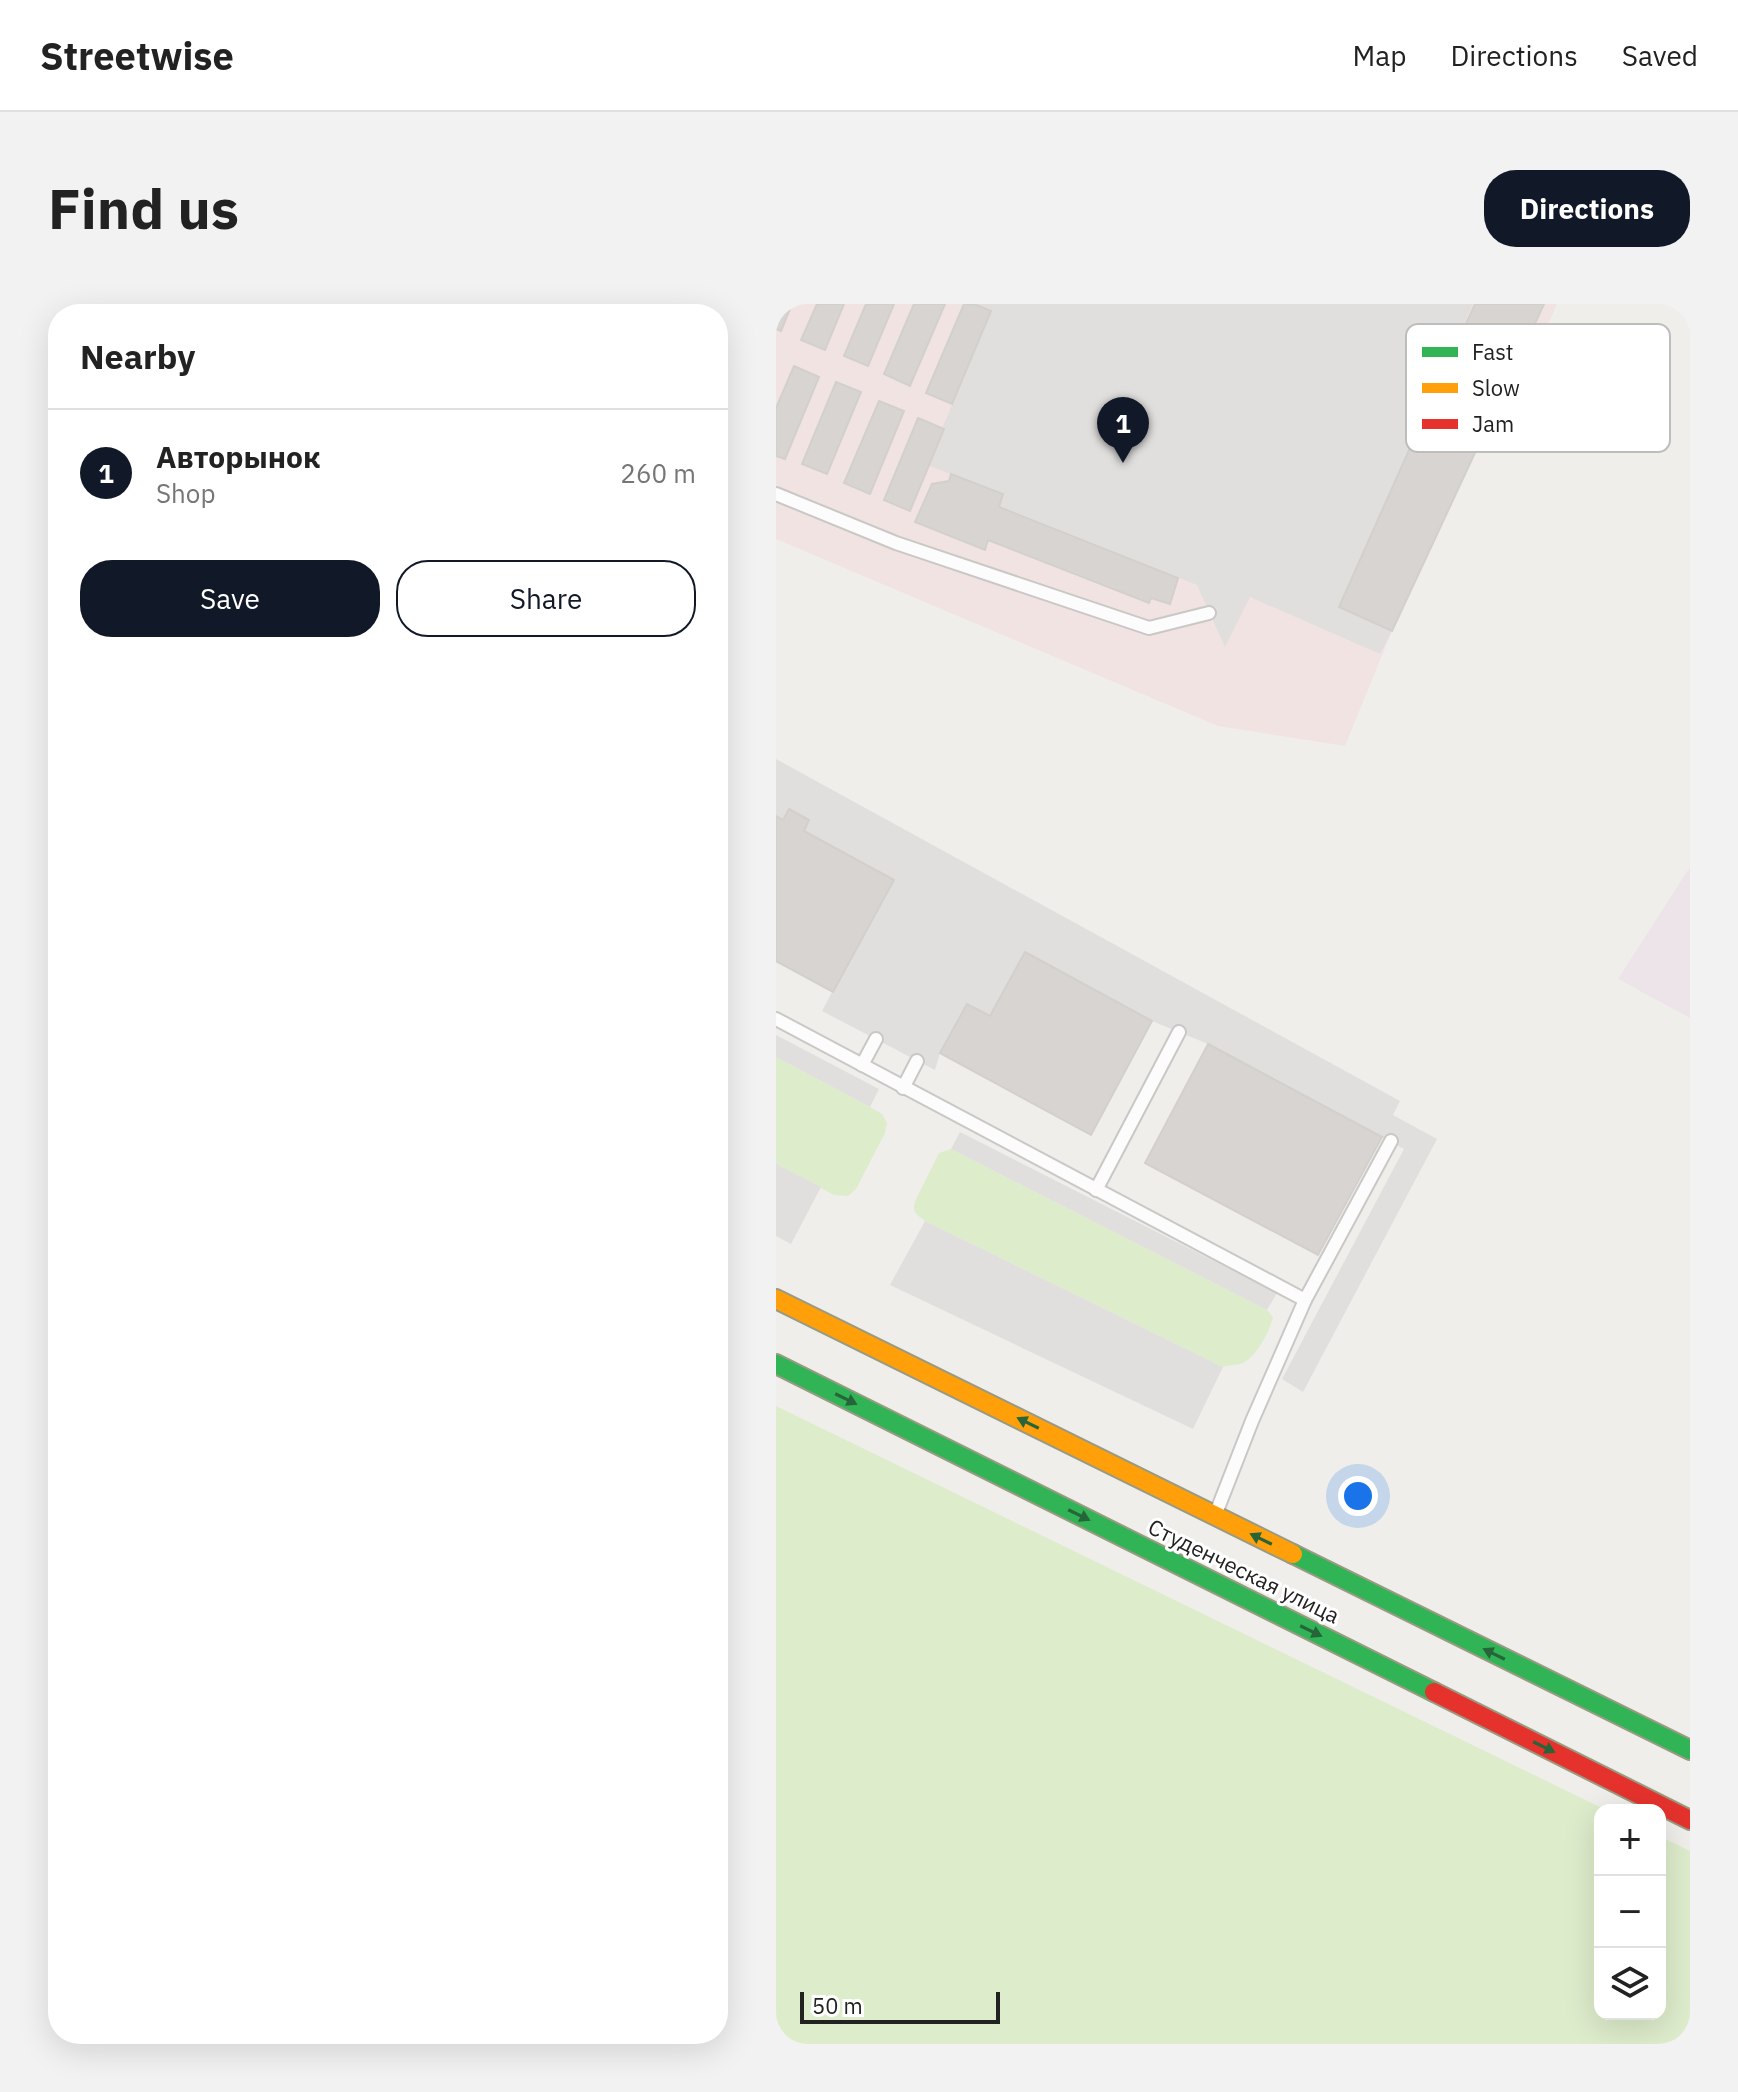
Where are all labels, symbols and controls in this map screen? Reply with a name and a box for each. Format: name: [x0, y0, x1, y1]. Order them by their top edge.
text: Streetwise: [40, 31, 234, 80]
text: Map: [1352, 37, 1406, 74]
text: Directions: [1450, 37, 1578, 74]
text: Saved: [1622, 37, 1698, 74]
button: Directions: [1484, 170, 1690, 247]
text: Find us: [48, 172, 239, 244]
legend: [1406, 324, 1670, 452]
text: Nearby: [80, 334, 195, 378]
text: Fast: [1472, 337, 1513, 366]
text: Slow: [1472, 373, 1520, 402]
pin: 1: [1097, 397, 1149, 463]
text: Jam: [1472, 409, 1514, 438]
text: Авторынок: [156, 437, 321, 476]
text: 1: [98, 456, 114, 490]
text: 260 m: [620, 456, 696, 490]
text: Shop: [156, 476, 216, 510]
button: Save: [80, 560, 380, 637]
button: Share: [396, 560, 696, 637]
one-way arrow: [834, 1392, 857, 1406]
one-way arrow: [1017, 1417, 1040, 1430]
your location: [1338, 1476, 1378, 1516]
one-way arrow: [1067, 1508, 1090, 1522]
street label: Студенческая улица: [1144, 1512, 1345, 1630]
one-way arrow: [1250, 1532, 1273, 1546]
one-way arrow: [1300, 1624, 1323, 1638]
one-way arrow: [1483, 1647, 1506, 1661]
one-way arrow: [1532, 1740, 1556, 1754]
map controls: [1594, 1804, 1666, 2020]
button: +: [1594, 1804, 1666, 1876]
button: −: [1594, 1876, 1666, 1948]
button: layers: [1594, 1948, 1666, 2020]
scale bar: [800, 1988, 1000, 2024]
text: 50 m: [812, 1991, 863, 2020]

